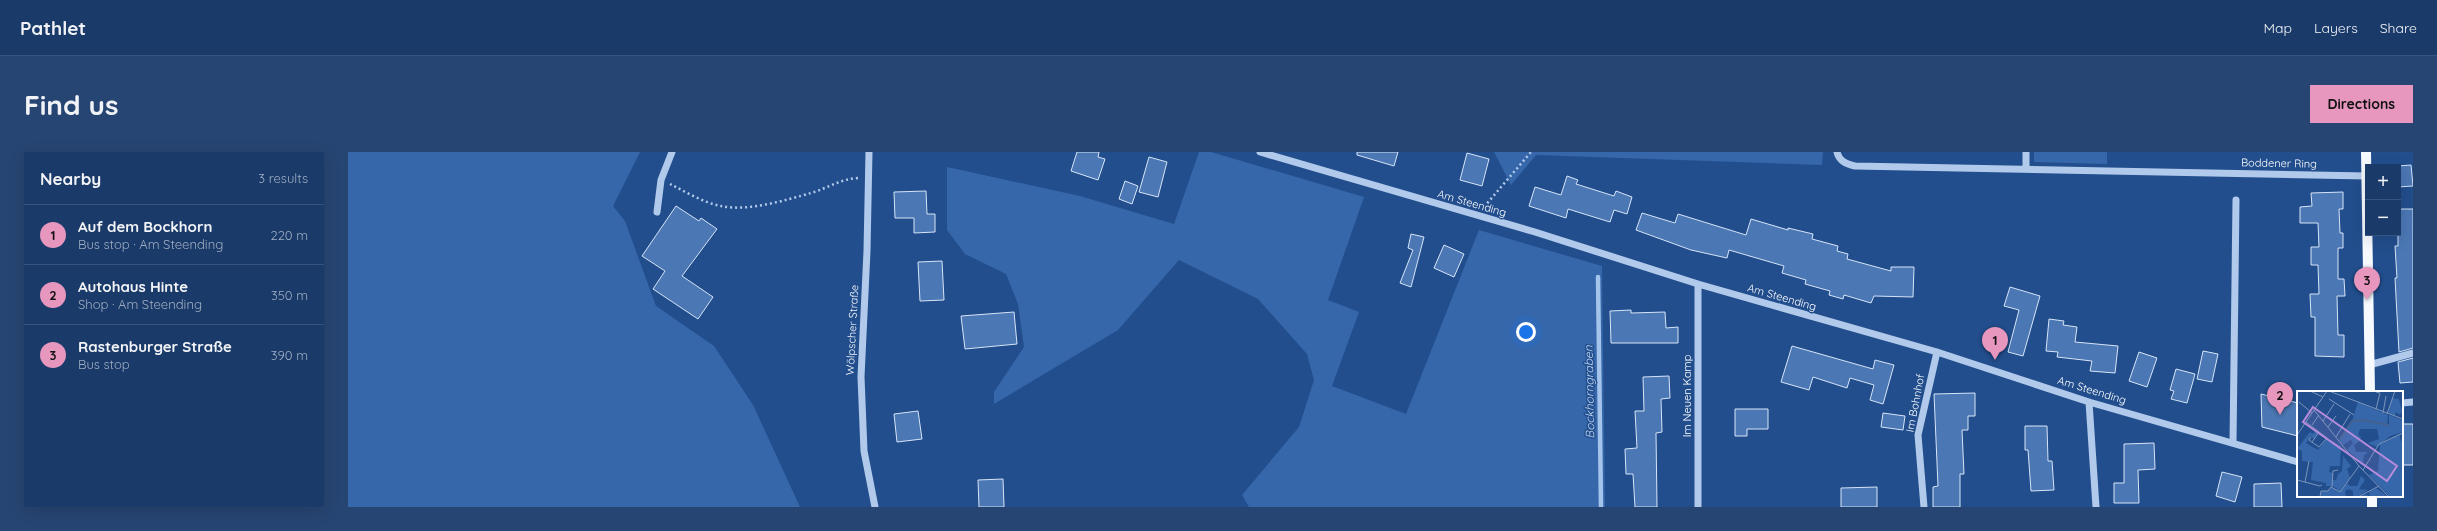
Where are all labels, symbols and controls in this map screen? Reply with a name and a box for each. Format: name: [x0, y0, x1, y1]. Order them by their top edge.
text: Pathlet: [20, 16, 86, 40]
text: Map: [2263, 19, 2292, 37]
text: Layers: [2314, 19, 2358, 37]
text: Share: [2380, 19, 2417, 37]
button: Directions: [2310, 85, 2413, 123]
text: Find us: [24, 87, 118, 122]
street label: Boddener Ring: [2241, 155, 2317, 171]
map controls: [2365, 164, 2401, 236]
button: +: [2365, 164, 2401, 200]
text: Nearby: [40, 168, 101, 189]
text: 3 results: [258, 170, 308, 186]
street label: Am Steending: [1436, 186, 1508, 220]
button: −: [2365, 200, 2401, 236]
text: Auf dem Bockhorn: [78, 217, 212, 236]
text: 1: [50, 227, 56, 243]
text: 220 m: [270, 227, 308, 243]
text: Bus stop · Am Steending: [78, 236, 223, 252]
pin: 3: [2354, 267, 2380, 300]
text: Autohaus Hinte: [78, 277, 188, 296]
street label: Am Steending: [1746, 280, 1818, 314]
street label: Wölpscher Straße: [843, 284, 861, 376]
text: 2: [49, 287, 57, 303]
text: 350 m: [271, 287, 308, 303]
text: Shop · Am Steending: [78, 296, 202, 312]
your location: [1516, 322, 1536, 342]
pin: 1: [1982, 327, 2008, 360]
text: Rastenburger Straße: [78, 337, 232, 356]
water label: Bockhorngraben: [1581, 344, 1597, 439]
text: 3: [50, 347, 56, 363]
text: 390 m: [271, 347, 308, 363]
street label: Im Neuen Kamp: [1680, 354, 1694, 437]
text: Bus stop: [78, 356, 130, 372]
street label: Im Bohnhof: [1902, 373, 1928, 433]
street label: Am Steending: [2056, 373, 2128, 407]
pin: 2: [2267, 382, 2293, 415]
inset map: [2297, 391, 2403, 497]

